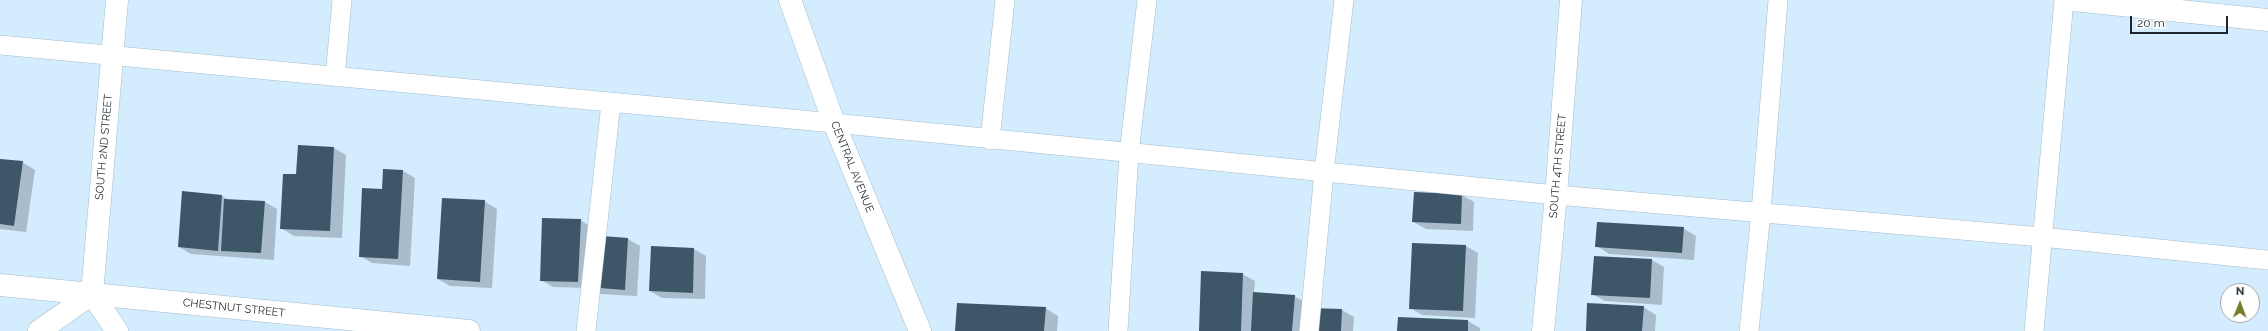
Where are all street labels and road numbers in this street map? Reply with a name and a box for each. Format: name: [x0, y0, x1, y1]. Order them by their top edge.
street label: SOUTH 2ND STREET: [93, 93, 115, 201]
street label: SOUTH 4TH STREET: [1547, 113, 1569, 219]
street label: CENTRAL AVENUE: [828, 119, 876, 215]
street label: CHESTNUT STREET: [182, 296, 286, 320]

